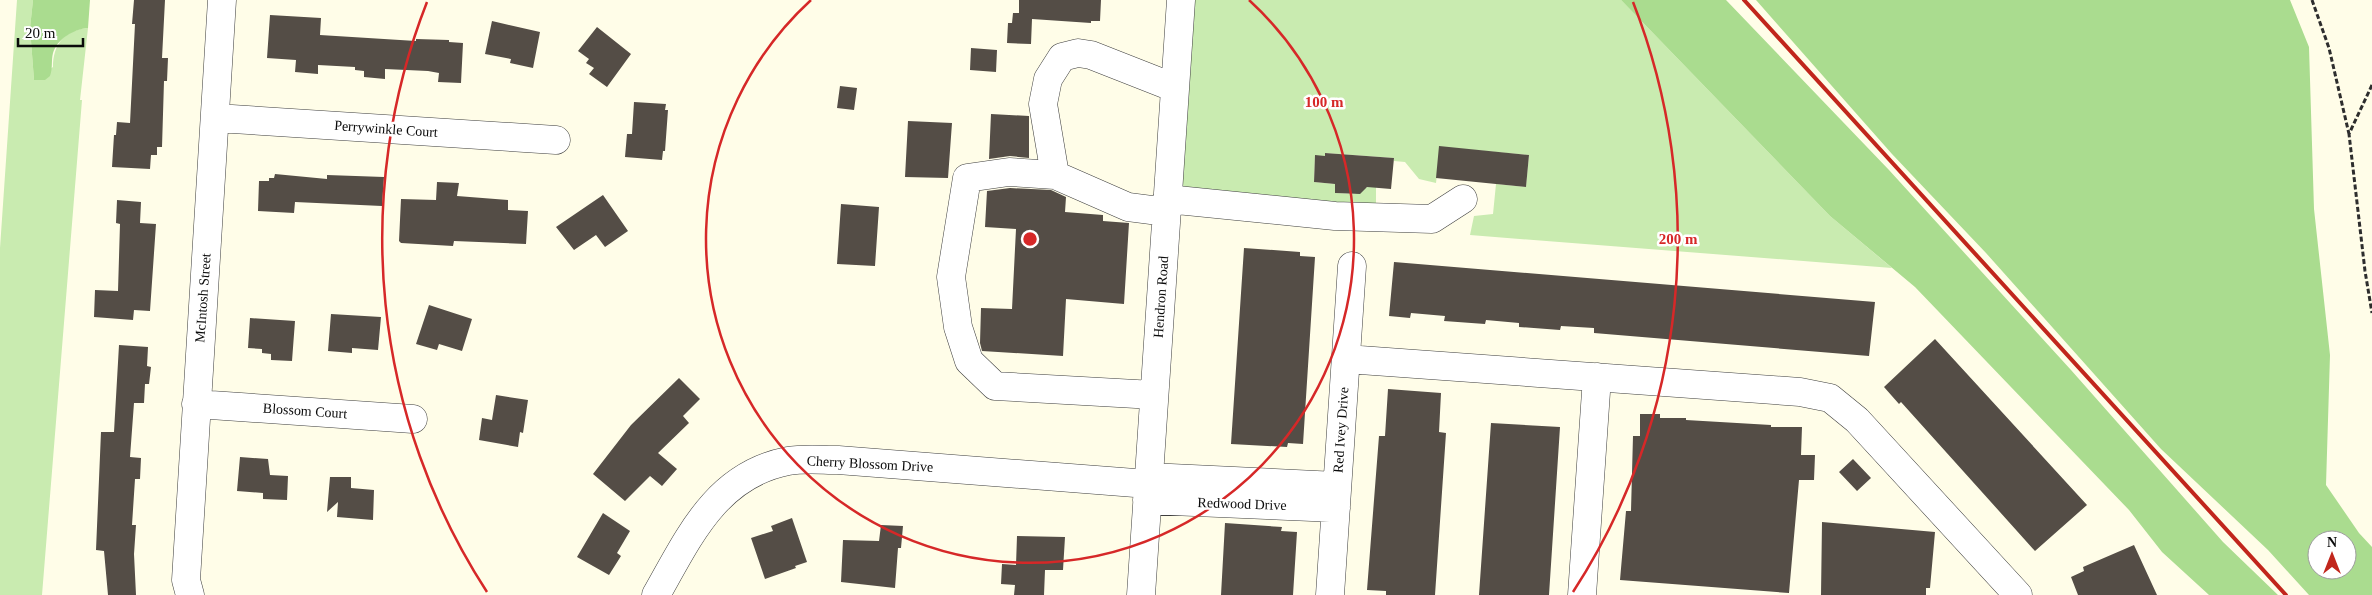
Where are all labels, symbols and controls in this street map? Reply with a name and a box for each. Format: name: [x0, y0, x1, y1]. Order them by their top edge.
scale bar: [18, 15, 82, 47]
text: 20 m: [25, 25, 56, 41]
text: 100 m: [1305, 94, 1344, 110]
street label: Perrywinkle Court: [334, 118, 438, 140]
centre of rings: [1021, 230, 1039, 248]
text: 200 m: [1659, 231, 1698, 247]
street label: McIntosh Street: [192, 253, 214, 343]
street label: Hendron Road: [1151, 256, 1171, 338]
street label: Red Ivey Drive: [1331, 386, 1351, 474]
street label: Blossom Court: [262, 401, 348, 421]
street label: Cherry Blossom Drive: [806, 453, 934, 475]
street label: Redwood Drive: [1197, 495, 1287, 513]
north arrow: [2307, 530, 2357, 580]
text: N: [2327, 535, 2337, 550]

